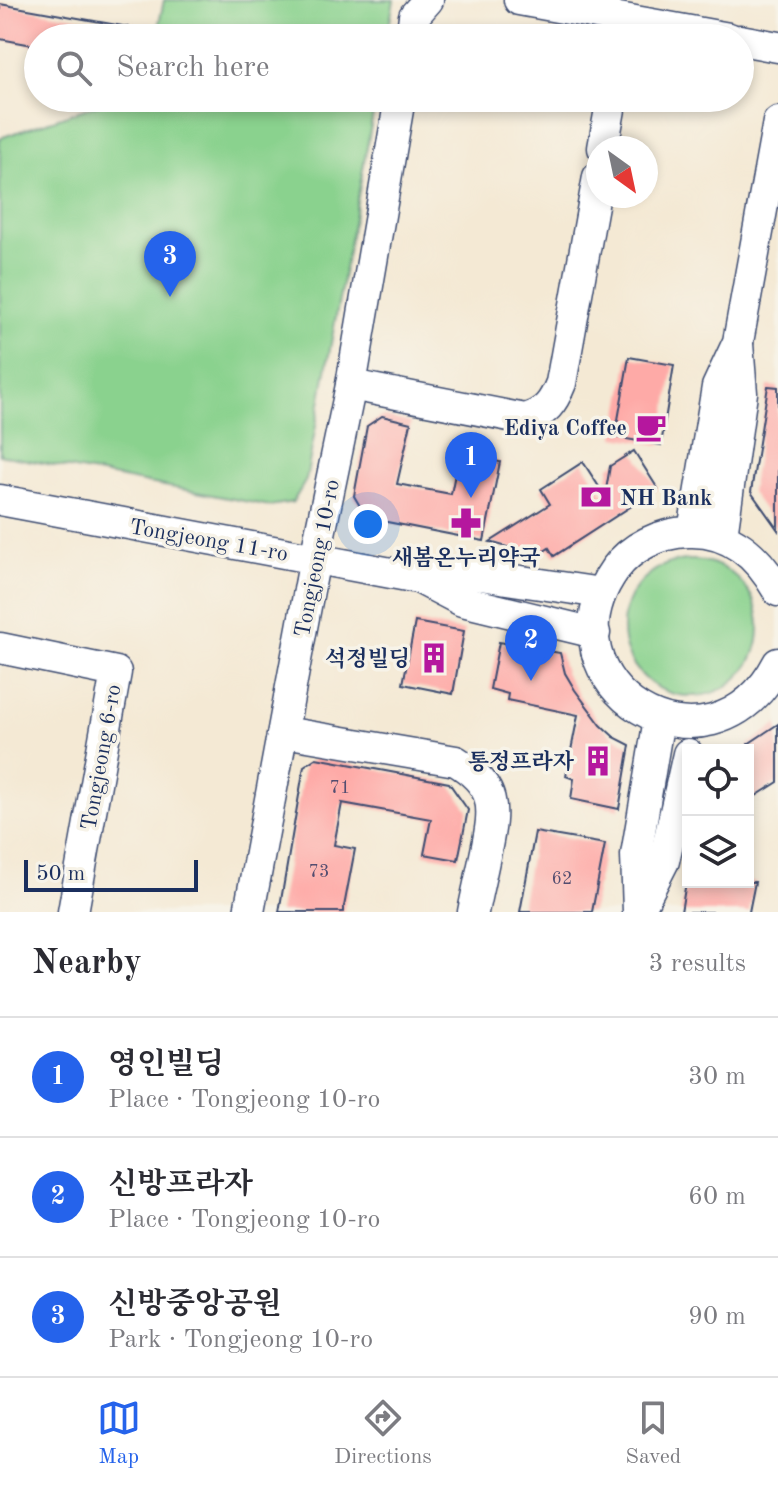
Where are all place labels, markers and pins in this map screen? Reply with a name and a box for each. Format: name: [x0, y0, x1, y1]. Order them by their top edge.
pin: 3: [144, 231, 196, 297]
cafe icon: Ediya Coffee: [634, 410, 668, 444]
place label: Ediya Coffee: [504, 418, 627, 440]
pin: 1: [445, 432, 497, 498]
bank icon: NH Bank: [579, 480, 613, 514]
place label: NH Bank: [620, 488, 712, 510]
pharmacy icon: 새봄온누리약국: [449, 506, 483, 540]
place label: 새봄온누리약국: [392, 545, 541, 570]
pin: 2: [505, 615, 557, 681]
building icon: 석정빌딩: [417, 641, 451, 675]
place label: 석정빌딩: [325, 646, 410, 671]
building icon: 통정프라자: [581, 744, 615, 778]
place label: 통정프라자: [468, 749, 575, 774]

